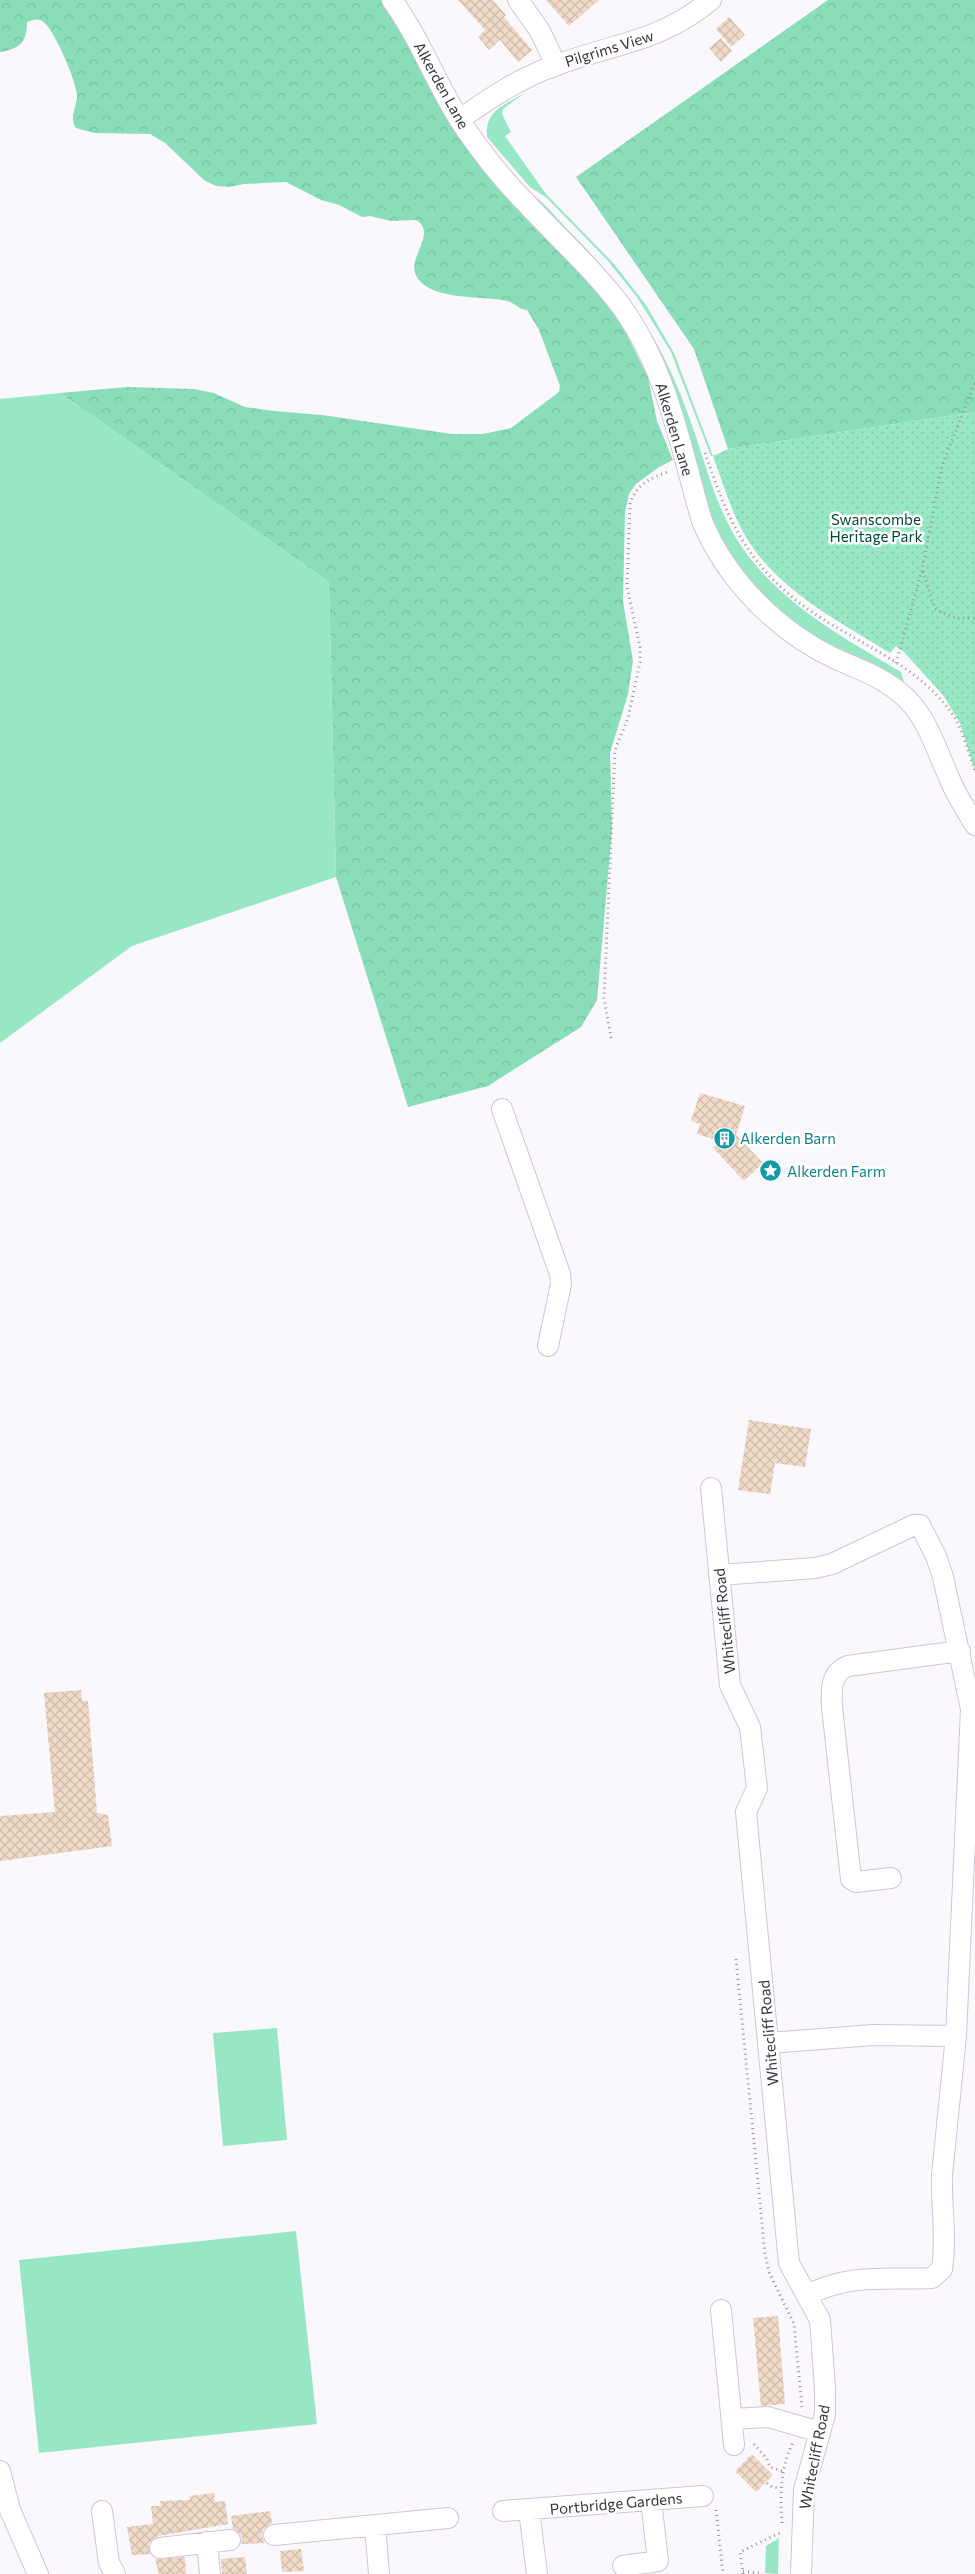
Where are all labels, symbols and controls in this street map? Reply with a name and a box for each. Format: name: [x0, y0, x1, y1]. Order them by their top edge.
street label: Pilgrims View: [563, 26, 655, 70]
street label: Alkerden Lane: [411, 38, 473, 132]
street label: Alkerden Lane: [652, 380, 698, 478]
park label: Swanscombe Heritage Park: [829, 510, 923, 545]
building icon: Alkerden Barn: [712, 1126, 736, 1150]
place label: Alkerden Barn: [740, 1129, 836, 1147]
place icon: Alkerden Farm: [759, 1159, 783, 1183]
place label: Alkerden Farm: [787, 1162, 886, 1180]
street label: Whitecliff Road: [709, 1567, 739, 1675]
street label: Whitecliff Road: [754, 1979, 782, 2087]
street label: Whitecliff Road: [795, 2403, 833, 2511]
street label: Portbridge Gardens: [549, 2488, 683, 2518]

